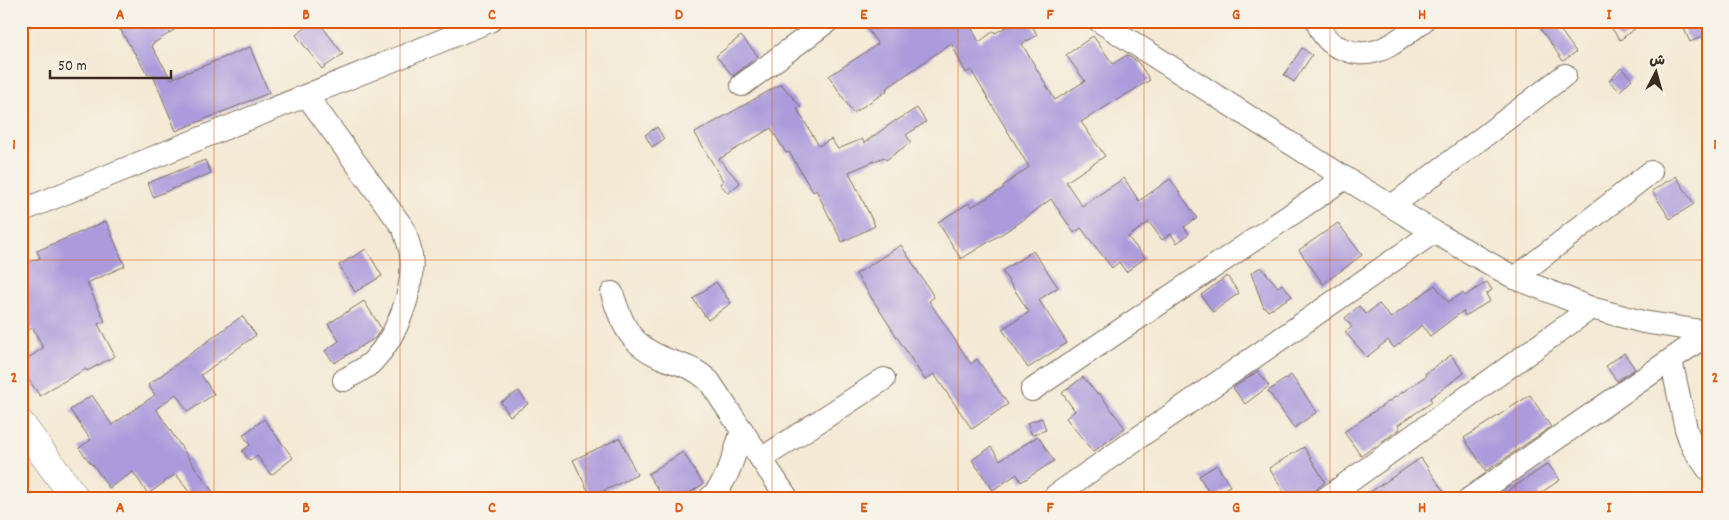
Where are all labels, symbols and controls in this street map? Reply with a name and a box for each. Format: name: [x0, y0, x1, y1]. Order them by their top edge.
text: A: [116, 4, 125, 27]
text: B: [302, 4, 310, 27]
text: C: [488, 4, 496, 27]
text: D: [675, 4, 684, 27]
text: E: [860, 4, 868, 27]
text: F: [1046, 4, 1054, 27]
text: G: [1232, 4, 1240, 27]
text: H: [1418, 4, 1426, 27]
text: I: [1607, 4, 1613, 27]
scale bar: [50, 48, 171, 80]
north arrow: [1632, 48, 1682, 98]
text: ش: [1648, 50, 1666, 72]
text: 50 m: [58, 56, 87, 78]
text: 1: [12, 134, 16, 157]
text: 1: [1713, 134, 1717, 157]
text: 2: [11, 367, 18, 390]
text: 2: [1712, 367, 1719, 390]
text: A: [116, 497, 125, 520]
text: B: [302, 497, 310, 520]
text: C: [488, 497, 496, 520]
text: D: [675, 497, 684, 520]
text: E: [860, 497, 868, 520]
text: F: [1046, 497, 1054, 520]
text: G: [1232, 497, 1240, 520]
text: H: [1418, 497, 1426, 520]
text: I: [1607, 497, 1613, 520]

